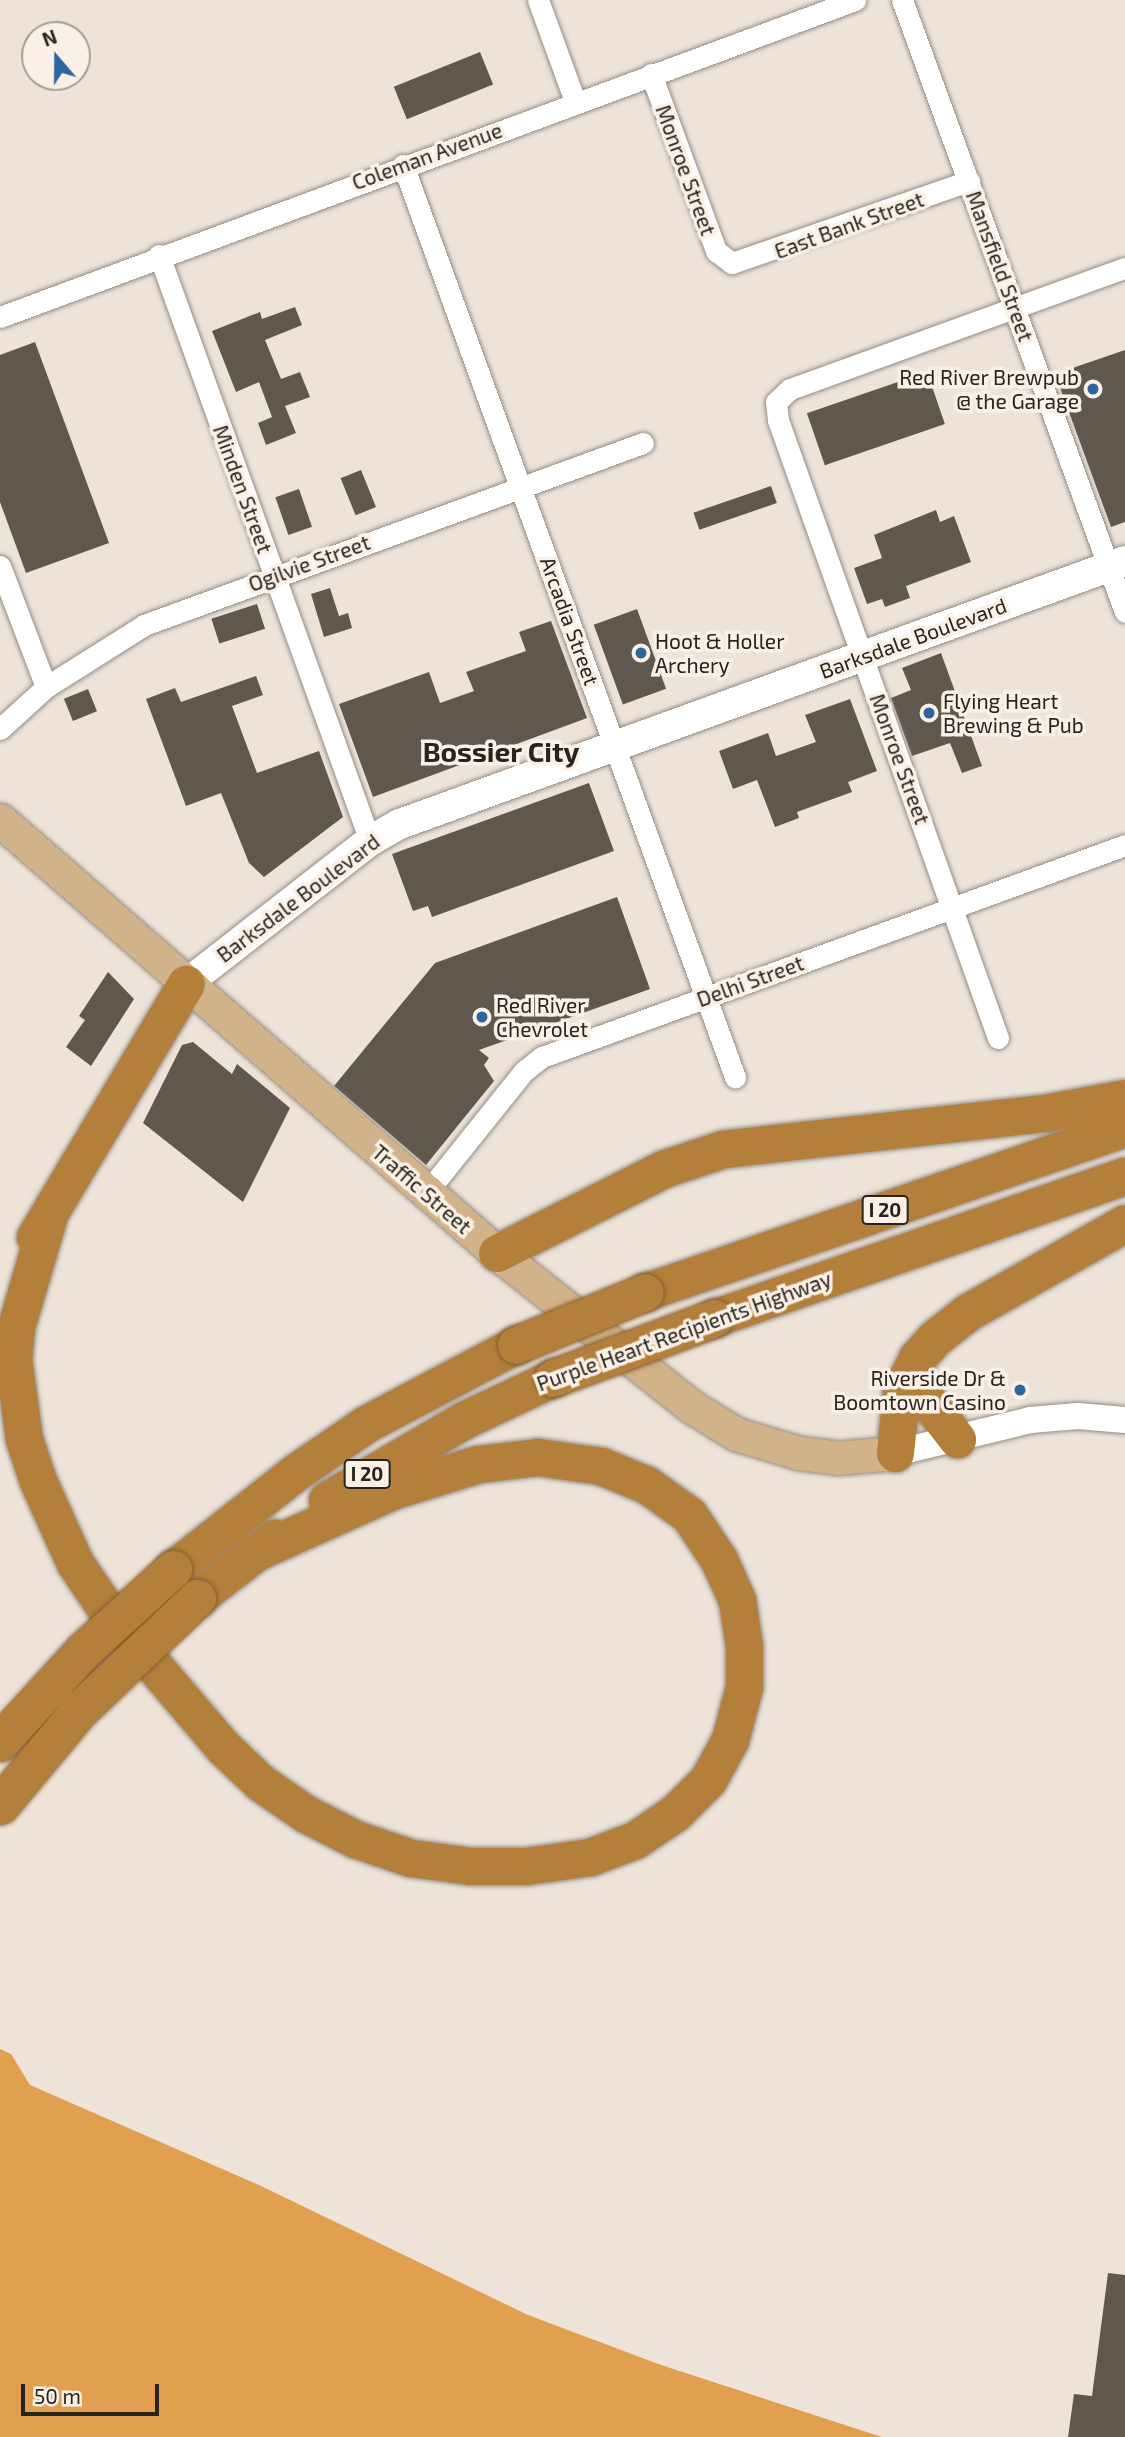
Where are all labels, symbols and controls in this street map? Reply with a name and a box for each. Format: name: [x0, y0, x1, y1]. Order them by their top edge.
north arrow: [21, 21, 91, 91]
text: N: [39, 25, 60, 51]
street label: Monroe Street: [651, 101, 721, 239]
street label: Coleman Avenue: [348, 117, 506, 195]
street label: East Bank Street: [771, 186, 927, 264]
street label: Mansfield Street: [961, 187, 1039, 345]
place label: Red River Brewpub @ the Garage: [899, 364, 1079, 414]
marker: Red River Brewpub @ the Garage: [1085, 381, 1101, 397]
street label: Minden Street: [208, 422, 278, 556]
street label: Ogilvie Street: [245, 529, 373, 597]
street label: Arcadia Street: [535, 553, 605, 689]
street label: Barksdale Boulevard: [816, 592, 1010, 684]
place label: Hoot & Holler Archery: [655, 628, 785, 678]
marker: Hoot & Holler Archery: [633, 645, 649, 661]
place label: Flying Heart Brewing & Pub: [943, 688, 1084, 738]
street label: Monroe Street: [865, 690, 935, 828]
marker: Flying Heart Brewing & Pub: [921, 705, 937, 721]
district label: Bossier City: [422, 734, 580, 768]
street label: Barksdale Boulevard: [212, 829, 384, 967]
street label: Delhi Street: [693, 950, 807, 1012]
place label: Red River Chevrolet: [496, 992, 588, 1042]
marker: Red River Chevrolet: [474, 1009, 490, 1025]
street label: Traffic Street: [367, 1139, 477, 1239]
road number: I 20: [860, 1194, 910, 1226]
street label: Purple Heart Recipients Highway: [533, 1266, 835, 1396]
place label: Riverside Dr & Boomtown Casino: [833, 1365, 1006, 1415]
marker: Riverside Dr & Boomtown Casino: [1012, 1382, 1028, 1398]
road number: I 20: [342, 1458, 392, 1490]
scale bar: [24, 2370, 163, 2414]
text: 50 m: [34, 2383, 81, 2408]

